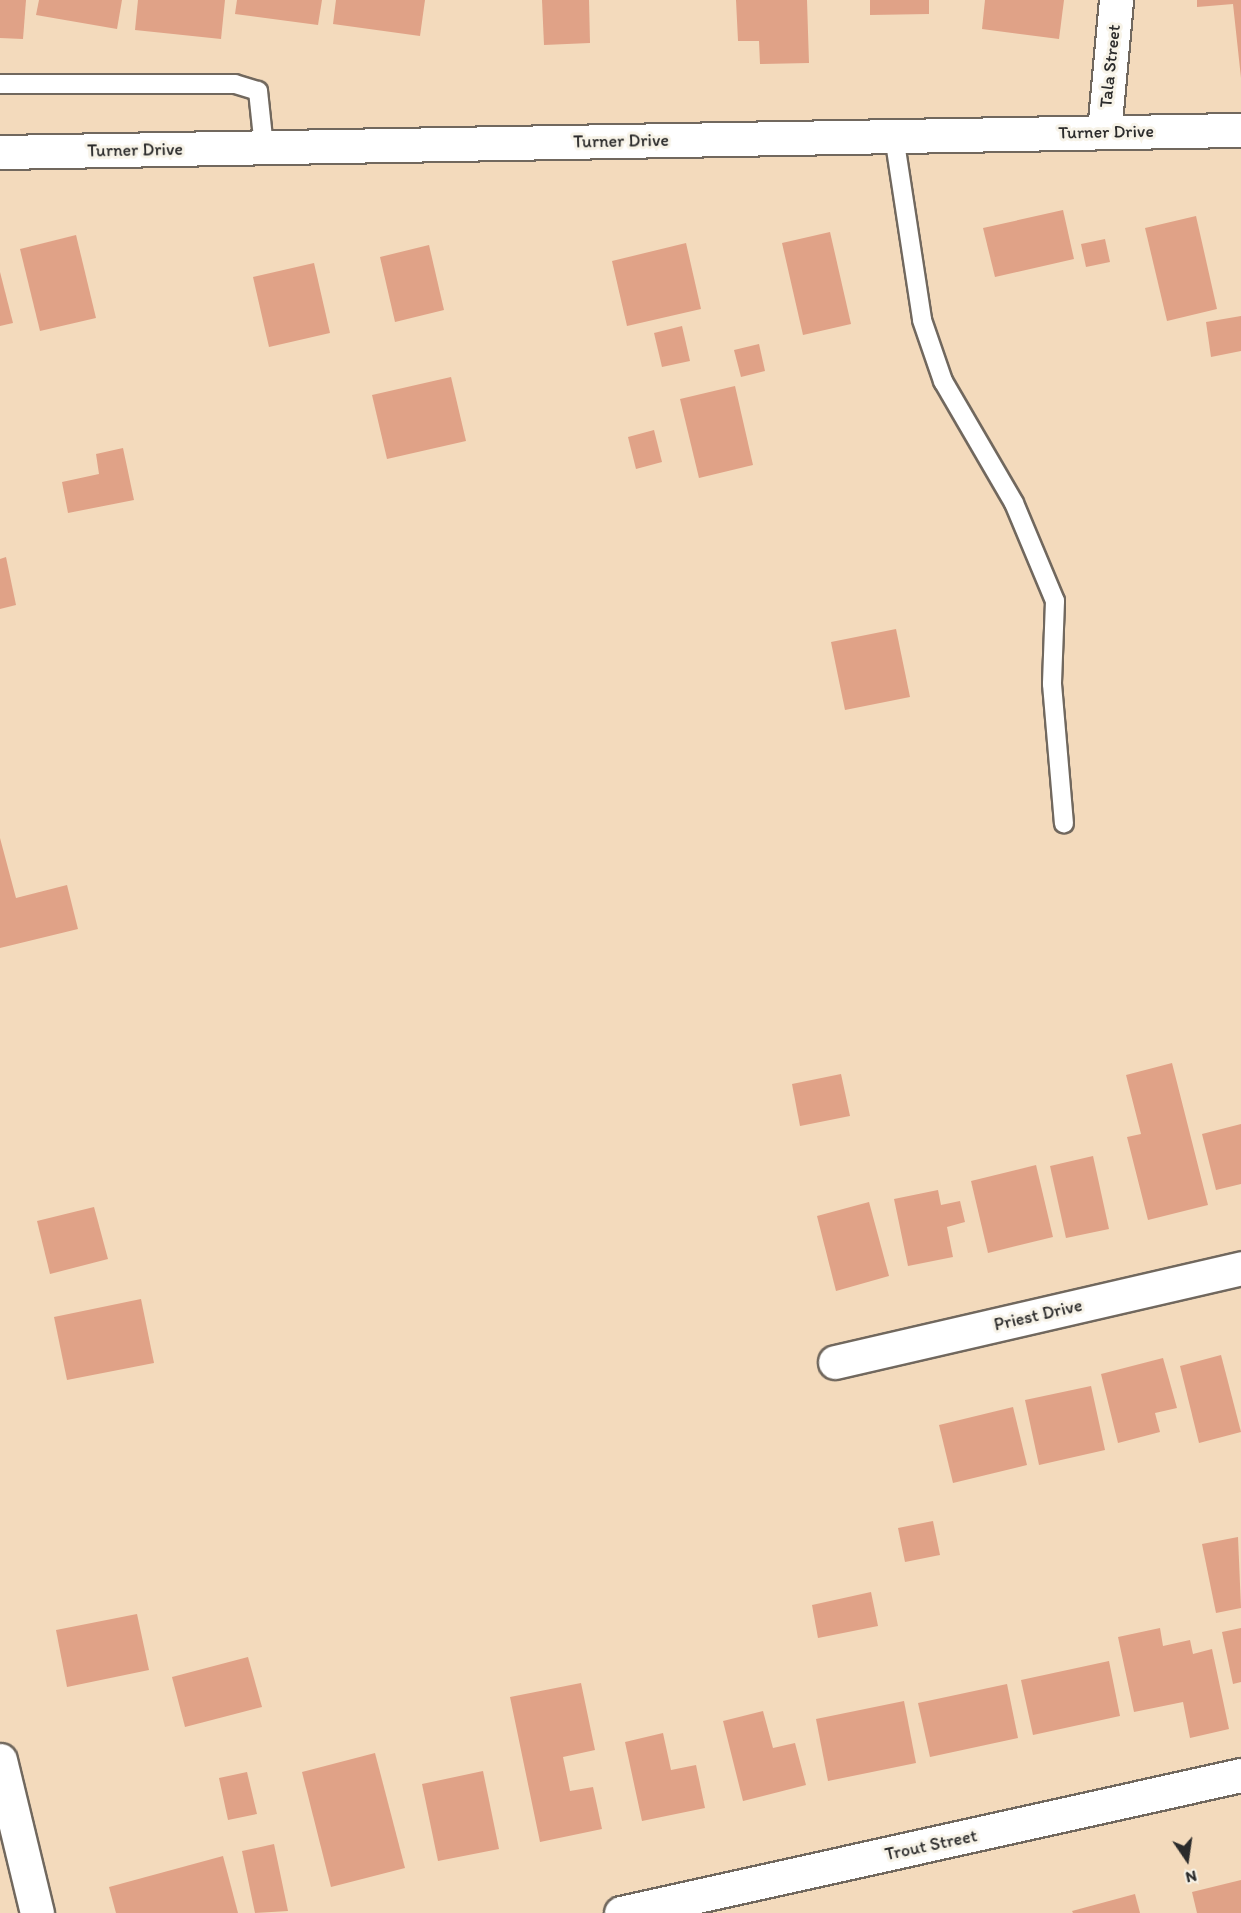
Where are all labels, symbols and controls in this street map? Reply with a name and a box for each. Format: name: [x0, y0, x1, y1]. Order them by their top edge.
street label: Tala Street: [1095, 23, 1125, 109]
street label: Turner Drive: [1058, 120, 1154, 144]
street label: Turner Drive: [573, 129, 669, 153]
street label: Turner Drive: [87, 138, 183, 162]
street label: Priest Drive: [992, 1294, 1084, 1336]
street label: Trout Street: [883, 1825, 979, 1865]
north arrow: [1157, 1829, 1217, 1889]
text: N: [1184, 1867, 1199, 1887]

